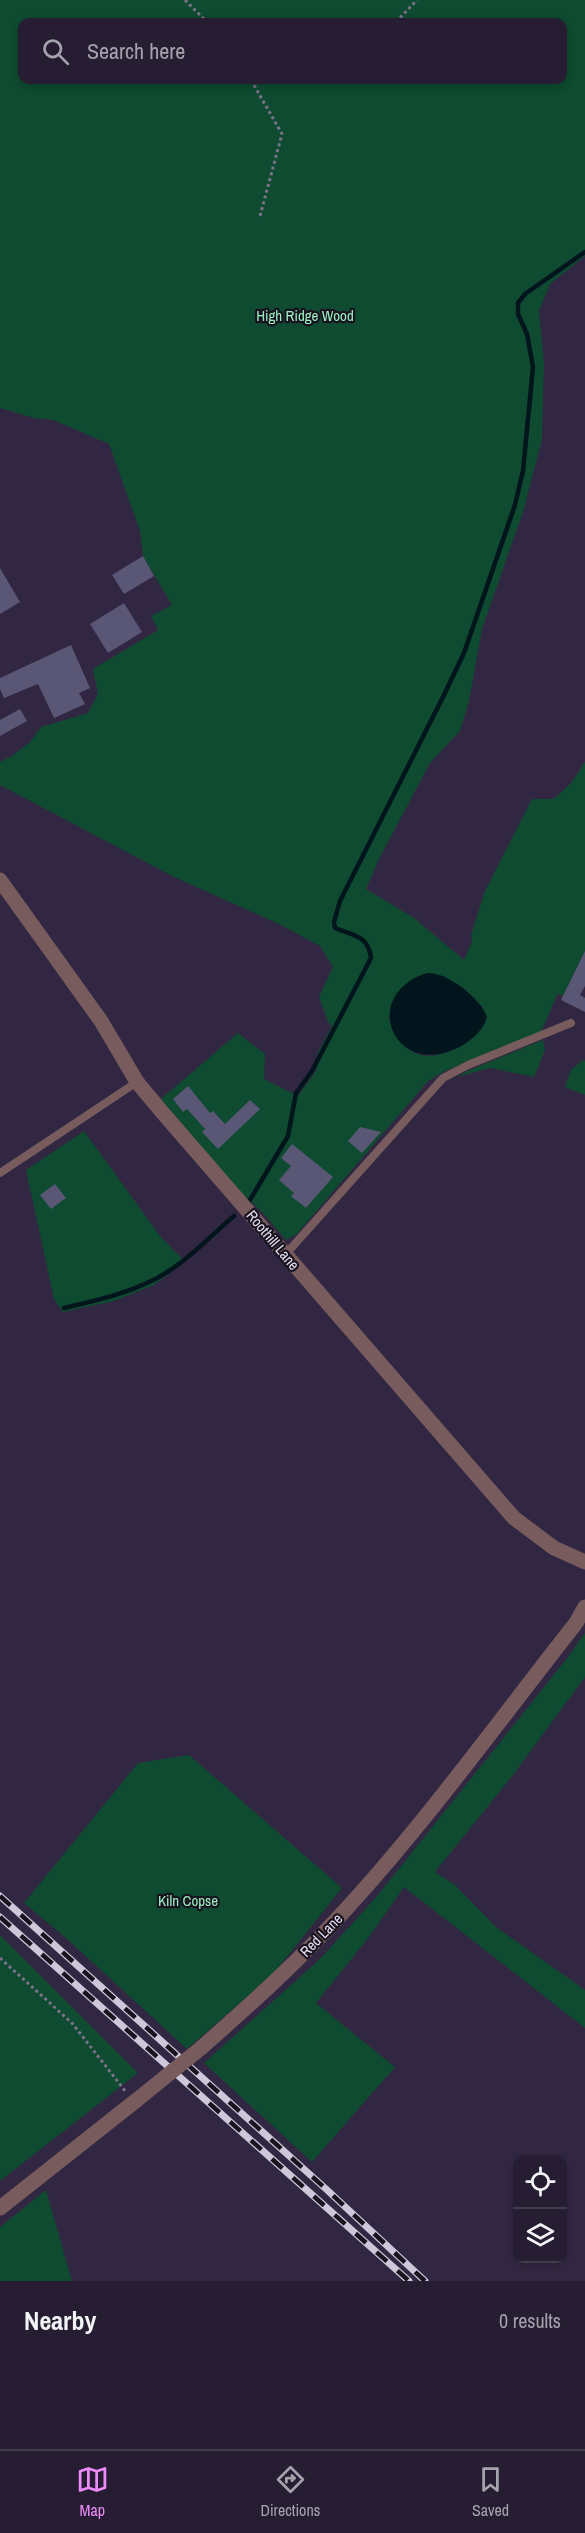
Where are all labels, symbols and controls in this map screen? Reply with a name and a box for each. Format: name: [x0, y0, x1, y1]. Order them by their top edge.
search box: [18, 18, 567, 84]
icon: search: [39, 35, 72, 68]
text: Search here: [87, 36, 185, 66]
park label: High Ridge Wood: [256, 305, 354, 326]
street label: Roothill Lane: [242, 1205, 304, 1275]
park label: Kiln Copse: [158, 1890, 218, 1911]
street label: Red Lane: [295, 1908, 347, 1961]
map controls: [513, 2155, 567, 2263]
button: locate: [513, 2155, 567, 2209]
button: layers: [513, 2209, 567, 2263]
text: Nearby: [24, 2303, 96, 2338]
text: 0 results: [499, 2307, 561, 2334]
tab: Map: [76, 2463, 109, 2521]
tab: Directions: [260, 2463, 320, 2521]
tab: Saved: [472, 2463, 509, 2521]

